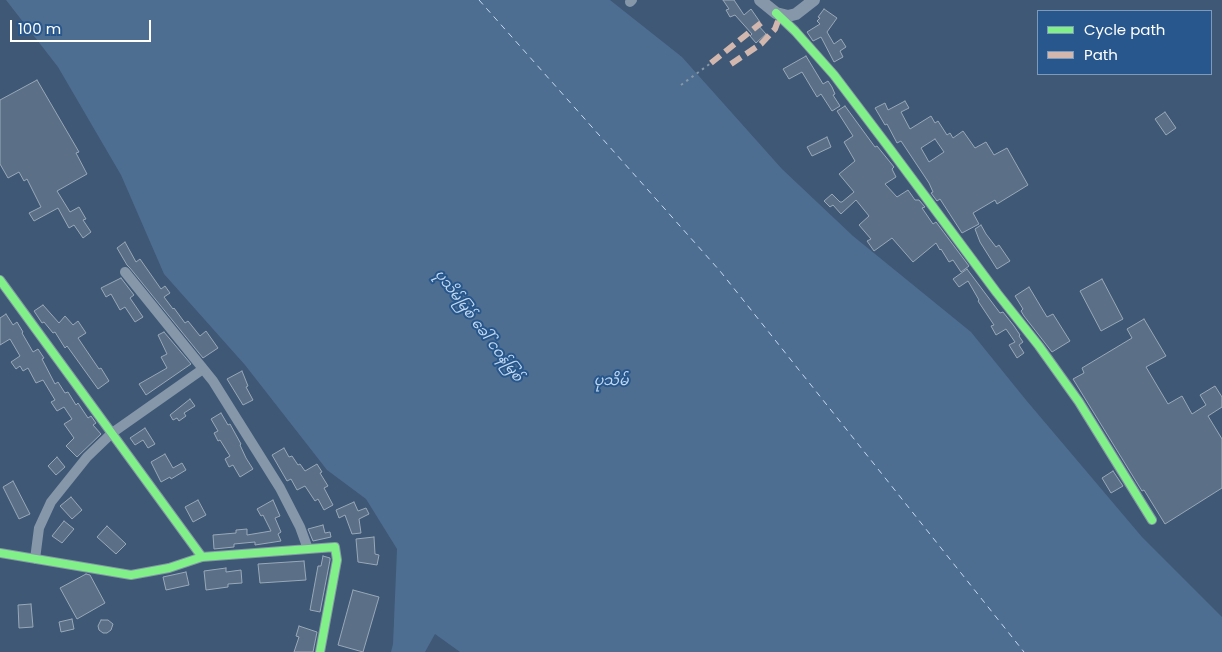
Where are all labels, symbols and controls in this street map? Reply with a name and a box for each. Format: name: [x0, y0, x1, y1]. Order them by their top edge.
scale bar: [12, 10, 154, 42]
legend: [1037, 10, 1212, 75]
text: 100 m: [18, 18, 61, 39]
text: Cycle path: [1084, 19, 1165, 40]
text: Path: [1084, 44, 1118, 65]
water label: ပုသိမ်မြစ် ခေါ် ငဝန်မြစ်: [430, 267, 526, 385]
water label: ပုသိမ်: [594, 373, 628, 389]

